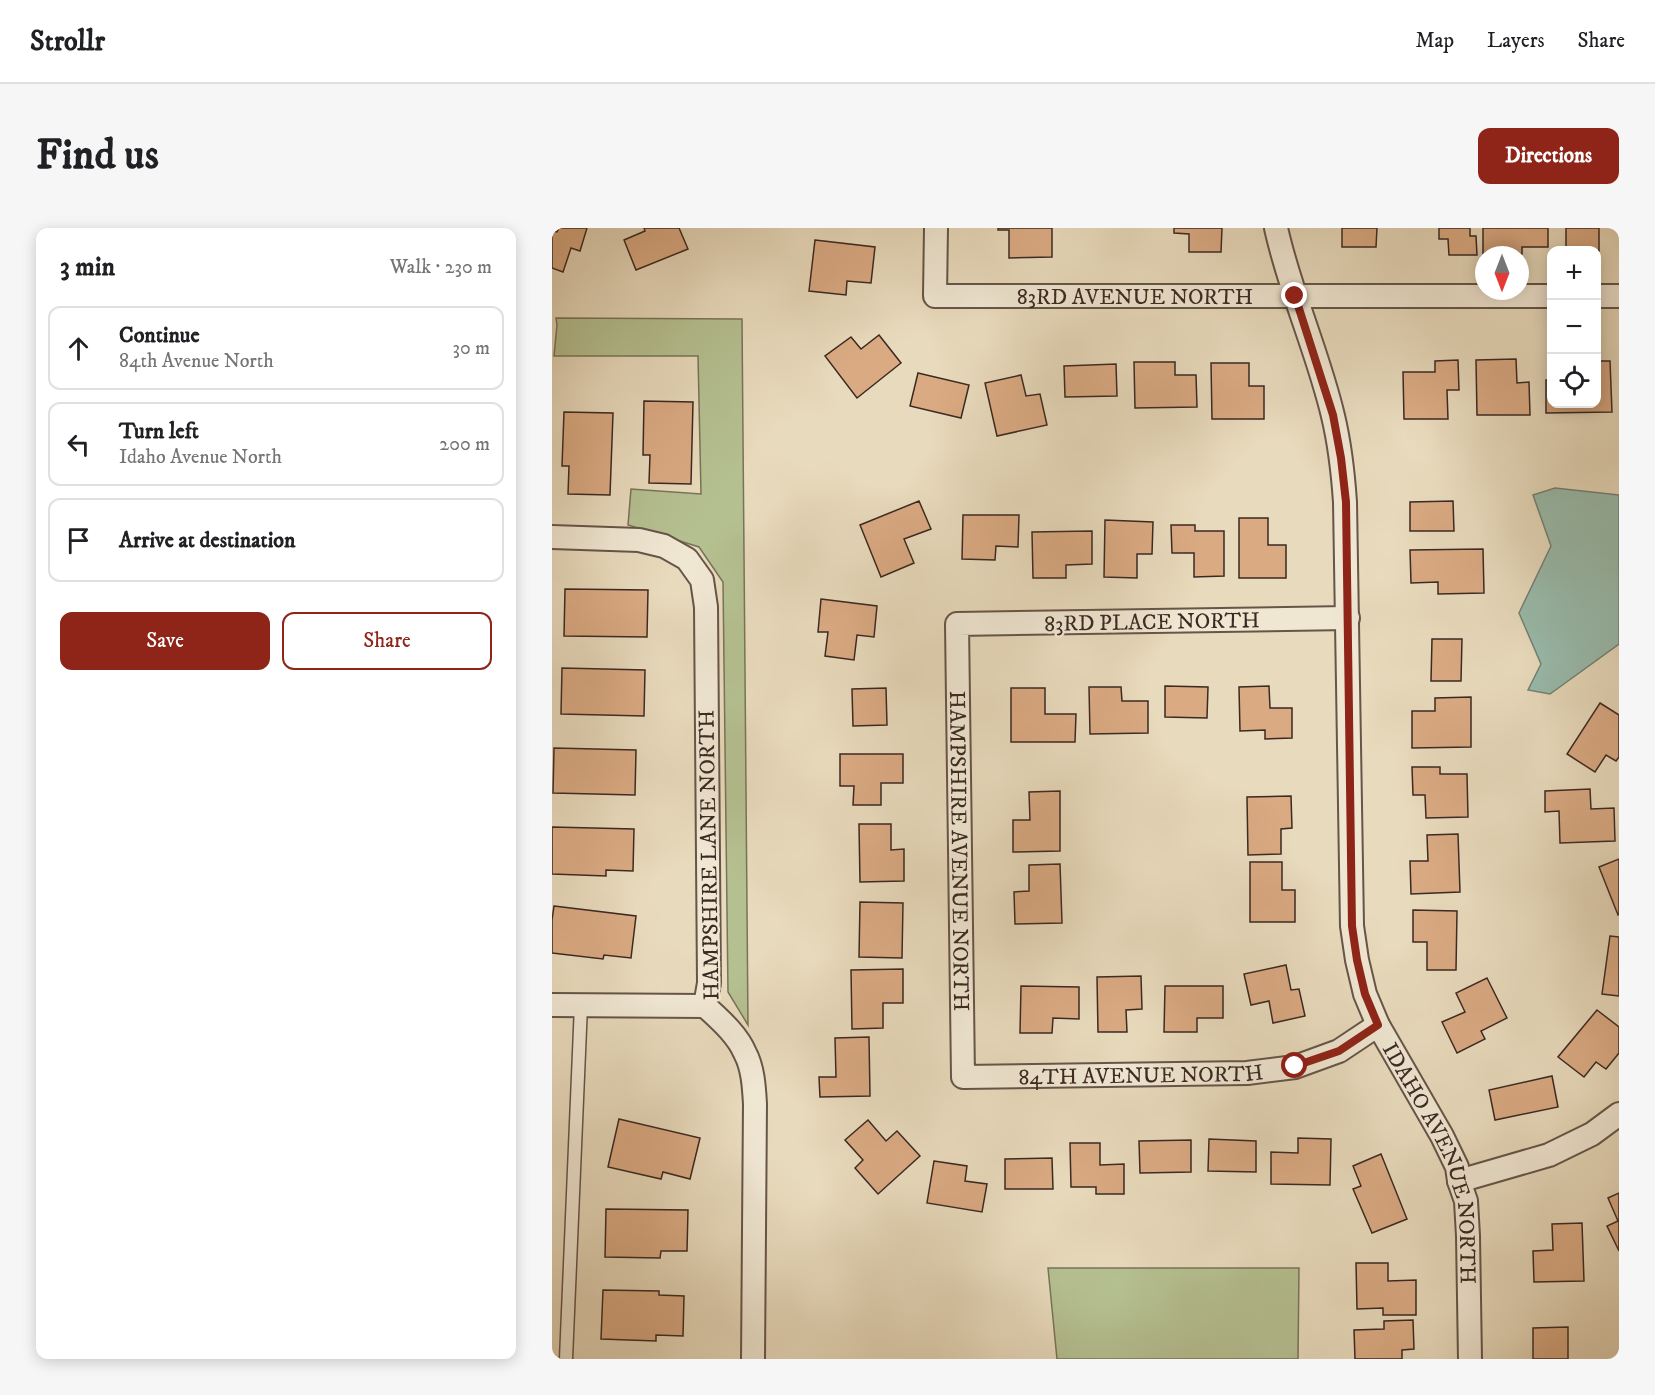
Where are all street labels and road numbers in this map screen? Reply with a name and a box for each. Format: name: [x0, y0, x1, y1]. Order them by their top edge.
street label: 83RD AVENUE NORTH: [1017, 284, 1253, 311]
street label: 83RD PLACE NORTH: [1044, 607, 1260, 638]
street label: HAMPSHIRE AVENUE NORTH: [943, 690, 974, 1011]
street label: HAMPSHIRE LANE NORTH: [693, 709, 726, 1001]
street label: IDAHO AVENUE NORTH: [1376, 1038, 1481, 1284]
street label: 84TH AVENUE NORTH: [1018, 1059, 1265, 1091]

